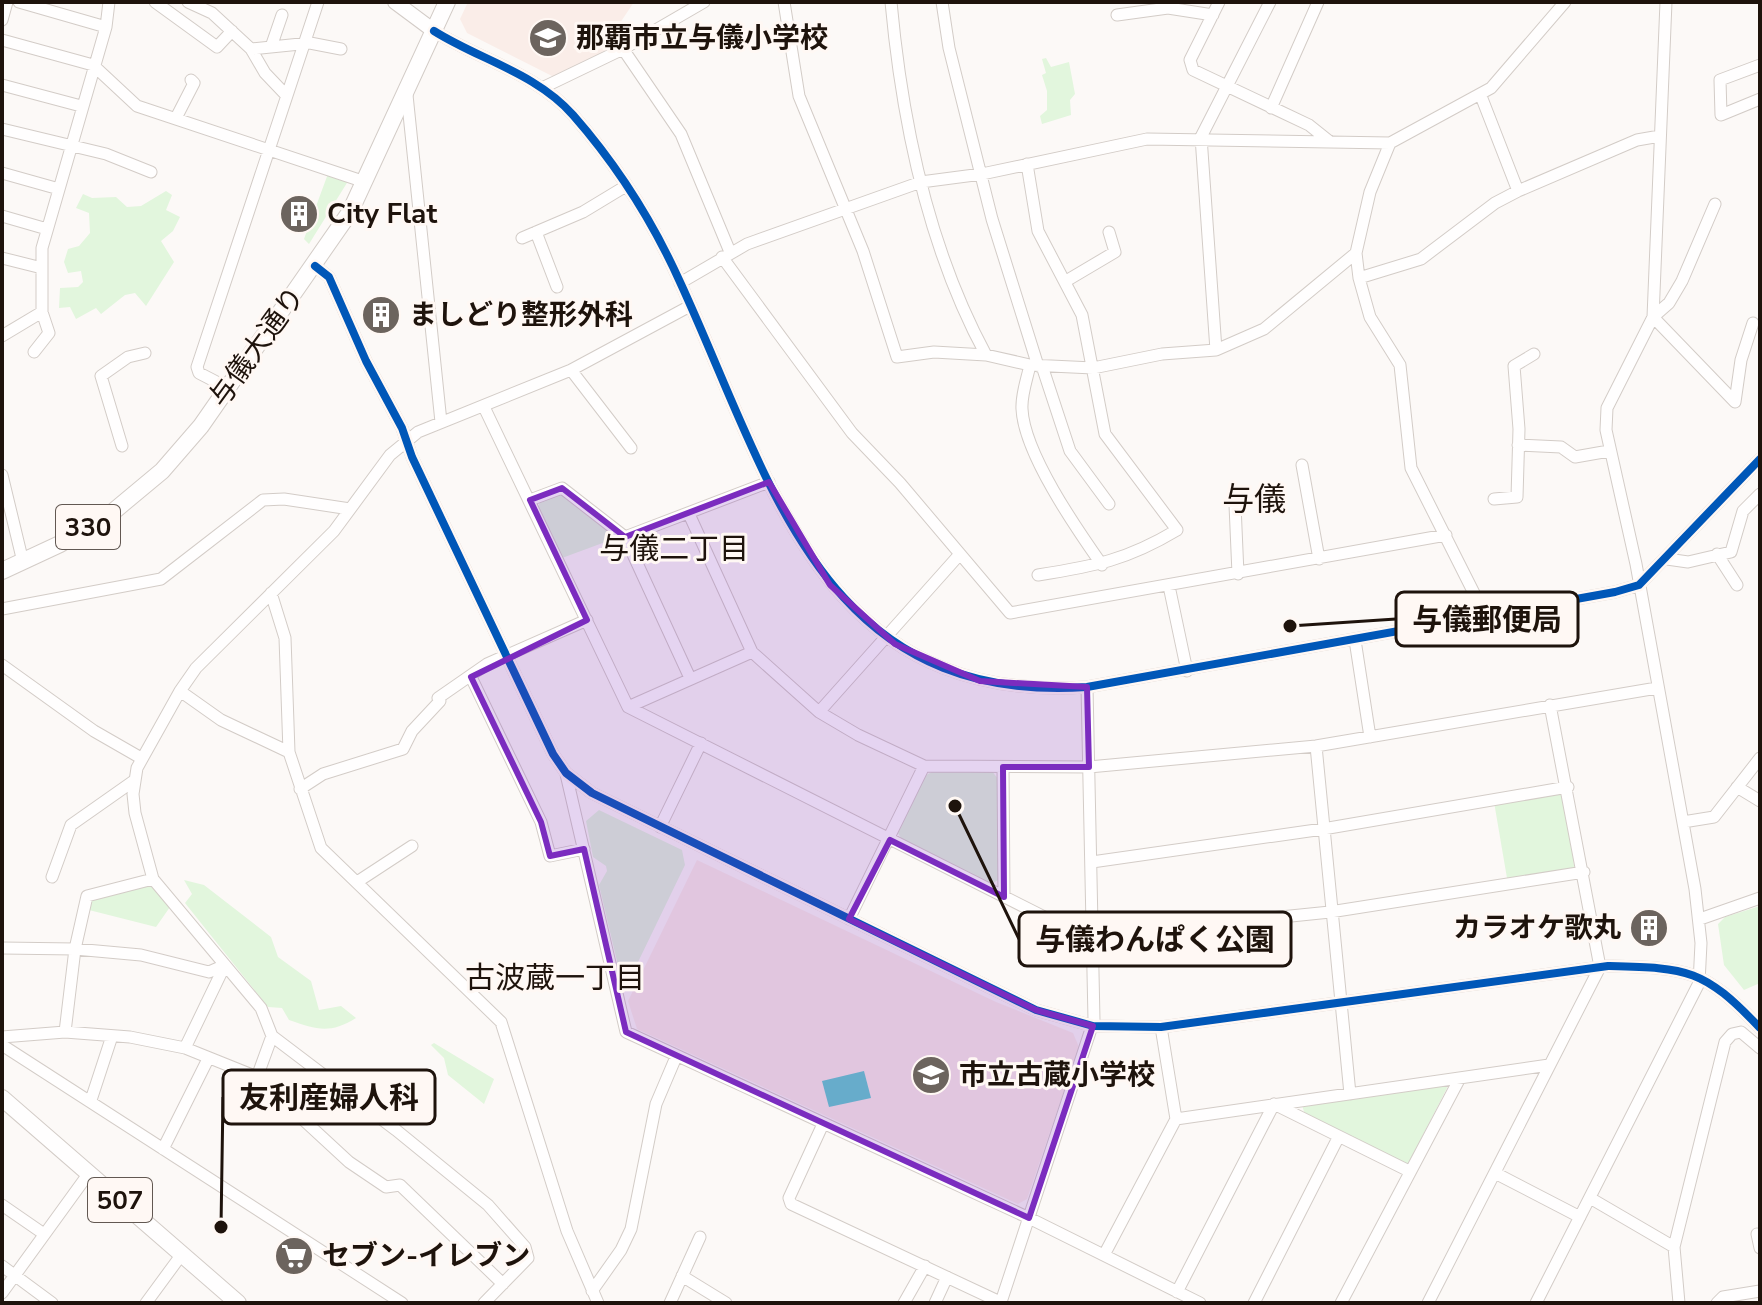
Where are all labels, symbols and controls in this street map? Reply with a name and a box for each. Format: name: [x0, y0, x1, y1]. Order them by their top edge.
school or university icon: 那覇市立与儀小学校: [527, 17, 569, 59]
place label: 那覇市立与儀小学校: [576, 19, 828, 57]
building icon: City Flat: [278, 193, 320, 235]
place label: City Flat: [327, 195, 437, 233]
street label: 与儀大通り: [200, 279, 314, 415]
building icon: ましどり整形外科: [360, 294, 402, 336]
place label: ましどり整形外科: [409, 296, 633, 334]
district label: 与儀: [1222, 478, 1286, 521]
road number: 330: [56, 505, 120, 549]
district label: 与儀二丁目: [599, 529, 749, 570]
callout: 与儀郵便局: [1396, 592, 1578, 646]
text: 与儀郵便局: [1412, 600, 1562, 641]
building icon: カラオケ歌丸: [1628, 907, 1670, 949]
place label: カラオケ歌丸: [1453, 909, 1621, 947]
callout: 与儀わんぱく公園: [1019, 912, 1291, 966]
text: 与儀わんぱく公園: [1035, 920, 1275, 961]
district label: 古波蔵一丁目: [465, 958, 645, 999]
school or university icon: 市立古蔵小学校: [910, 1054, 952, 1096]
place label: 市立古蔵小学校: [959, 1056, 1155, 1094]
callout: 友利産婦人科: [223, 1070, 435, 1124]
text: 友利産婦人科: [239, 1078, 419, 1119]
road number: 507: [88, 1178, 152, 1222]
supermarket icon: セブン-イレブン: [273, 1235, 315, 1277]
place label: セブン-イレブン: [322, 1237, 530, 1275]

